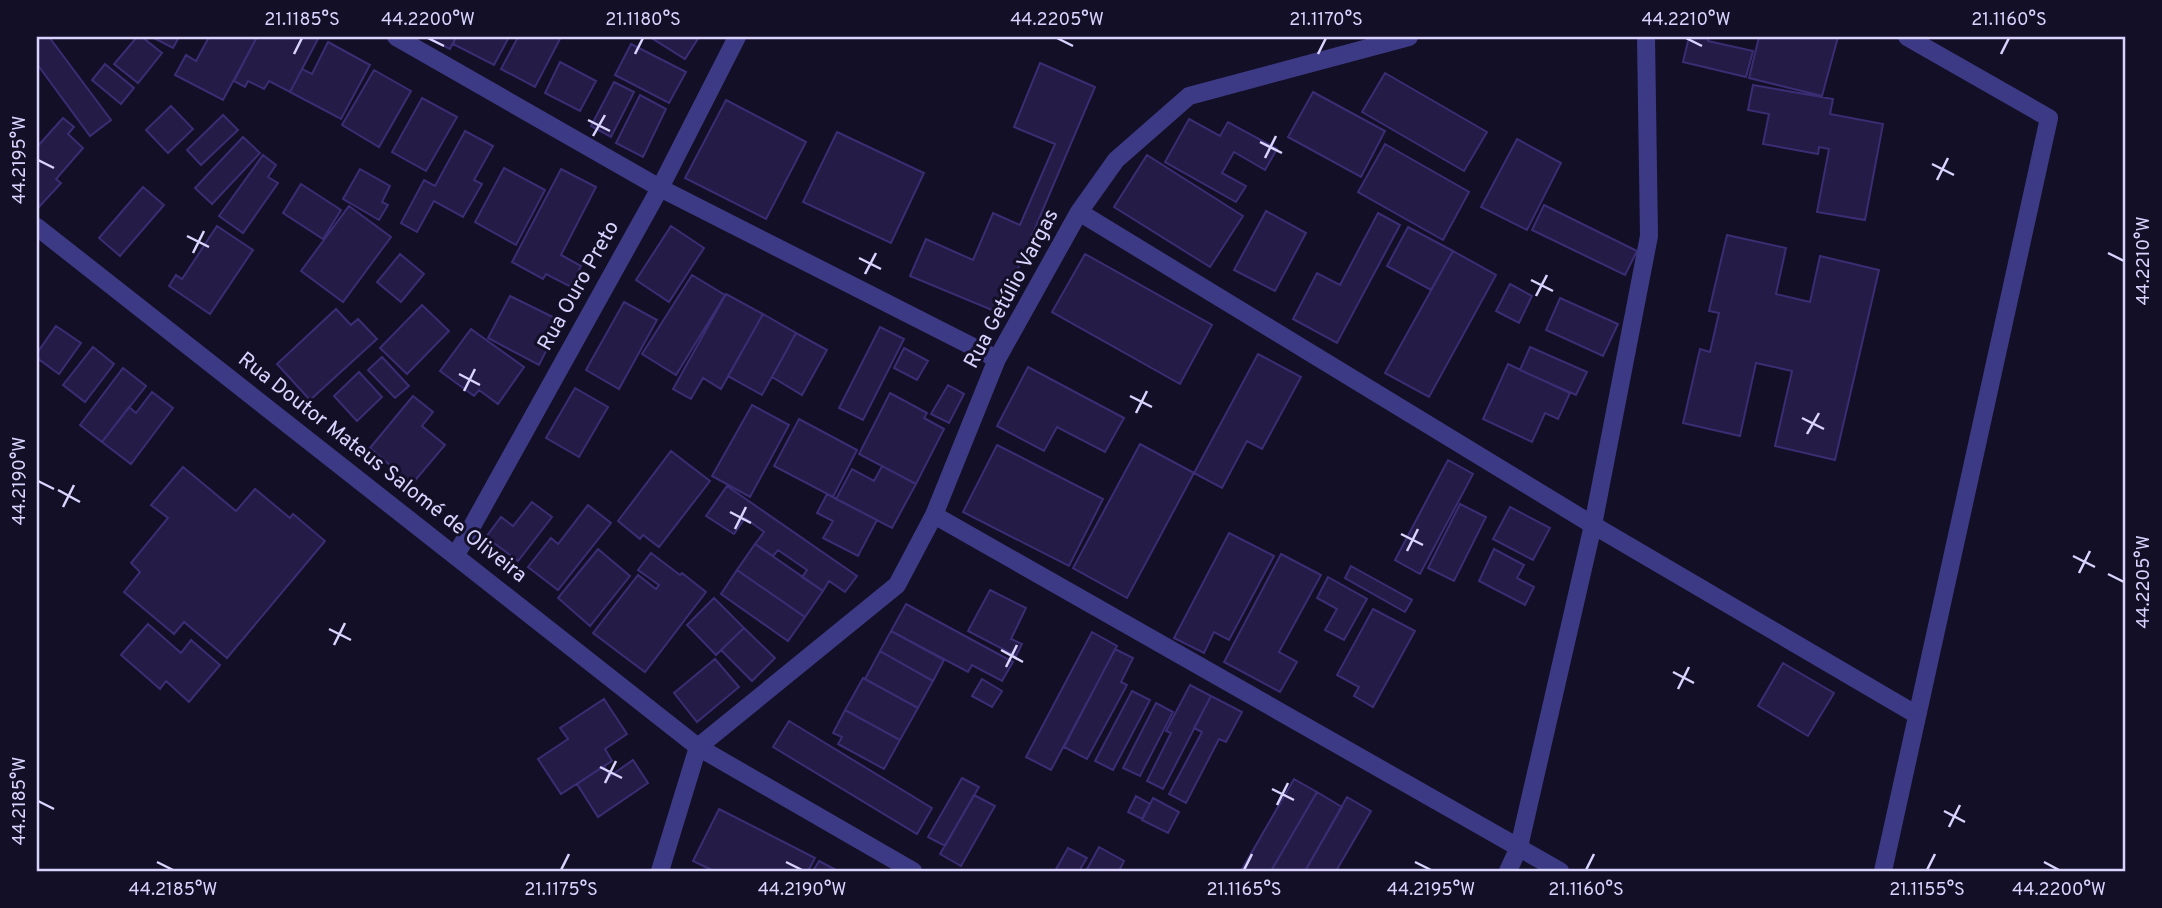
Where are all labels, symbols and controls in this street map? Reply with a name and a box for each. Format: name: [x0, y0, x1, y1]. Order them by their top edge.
text: 21.1185°S: [264, 9, 340, 32]
text: 44.2200°W: [381, 9, 475, 32]
text: 21.1180°S: [605, 9, 681, 32]
text: 44.2205°W: [1010, 9, 1104, 32]
text: 21.1170°S: [1289, 9, 1363, 32]
text: 44.2210°W: [1641, 9, 1731, 32]
text: 21.1160°S: [1971, 9, 2047, 32]
text: 44.2195°W: [9, 116, 32, 204]
street label: Rua Getúlio Vargas: [959, 204, 1065, 374]
street label: Rua Ouro Preto: [532, 216, 626, 356]
text: 44.2210°W: [2133, 216, 2156, 306]
street label: Rua Doutor Mateus Salomé de Oliveira: [232, 347, 532, 589]
text: 44.2190°W: [9, 437, 32, 525]
text: 44.2205°W: [2133, 535, 2156, 629]
text: 44.2185°W: [9, 757, 32, 845]
text: 44.2185°W: [129, 879, 217, 902]
text: 21.1175°S: [524, 879, 598, 902]
text: 44.2190°W: [758, 879, 846, 902]
text: 21.1165°S: [1206, 879, 1282, 902]
text: 44.2195°W: [1387, 879, 1475, 902]
text: 21.1160°S: [1548, 879, 1624, 902]
text: 21.1155°S: [1889, 879, 1965, 902]
text: 44.2200°W: [2012, 879, 2106, 902]

